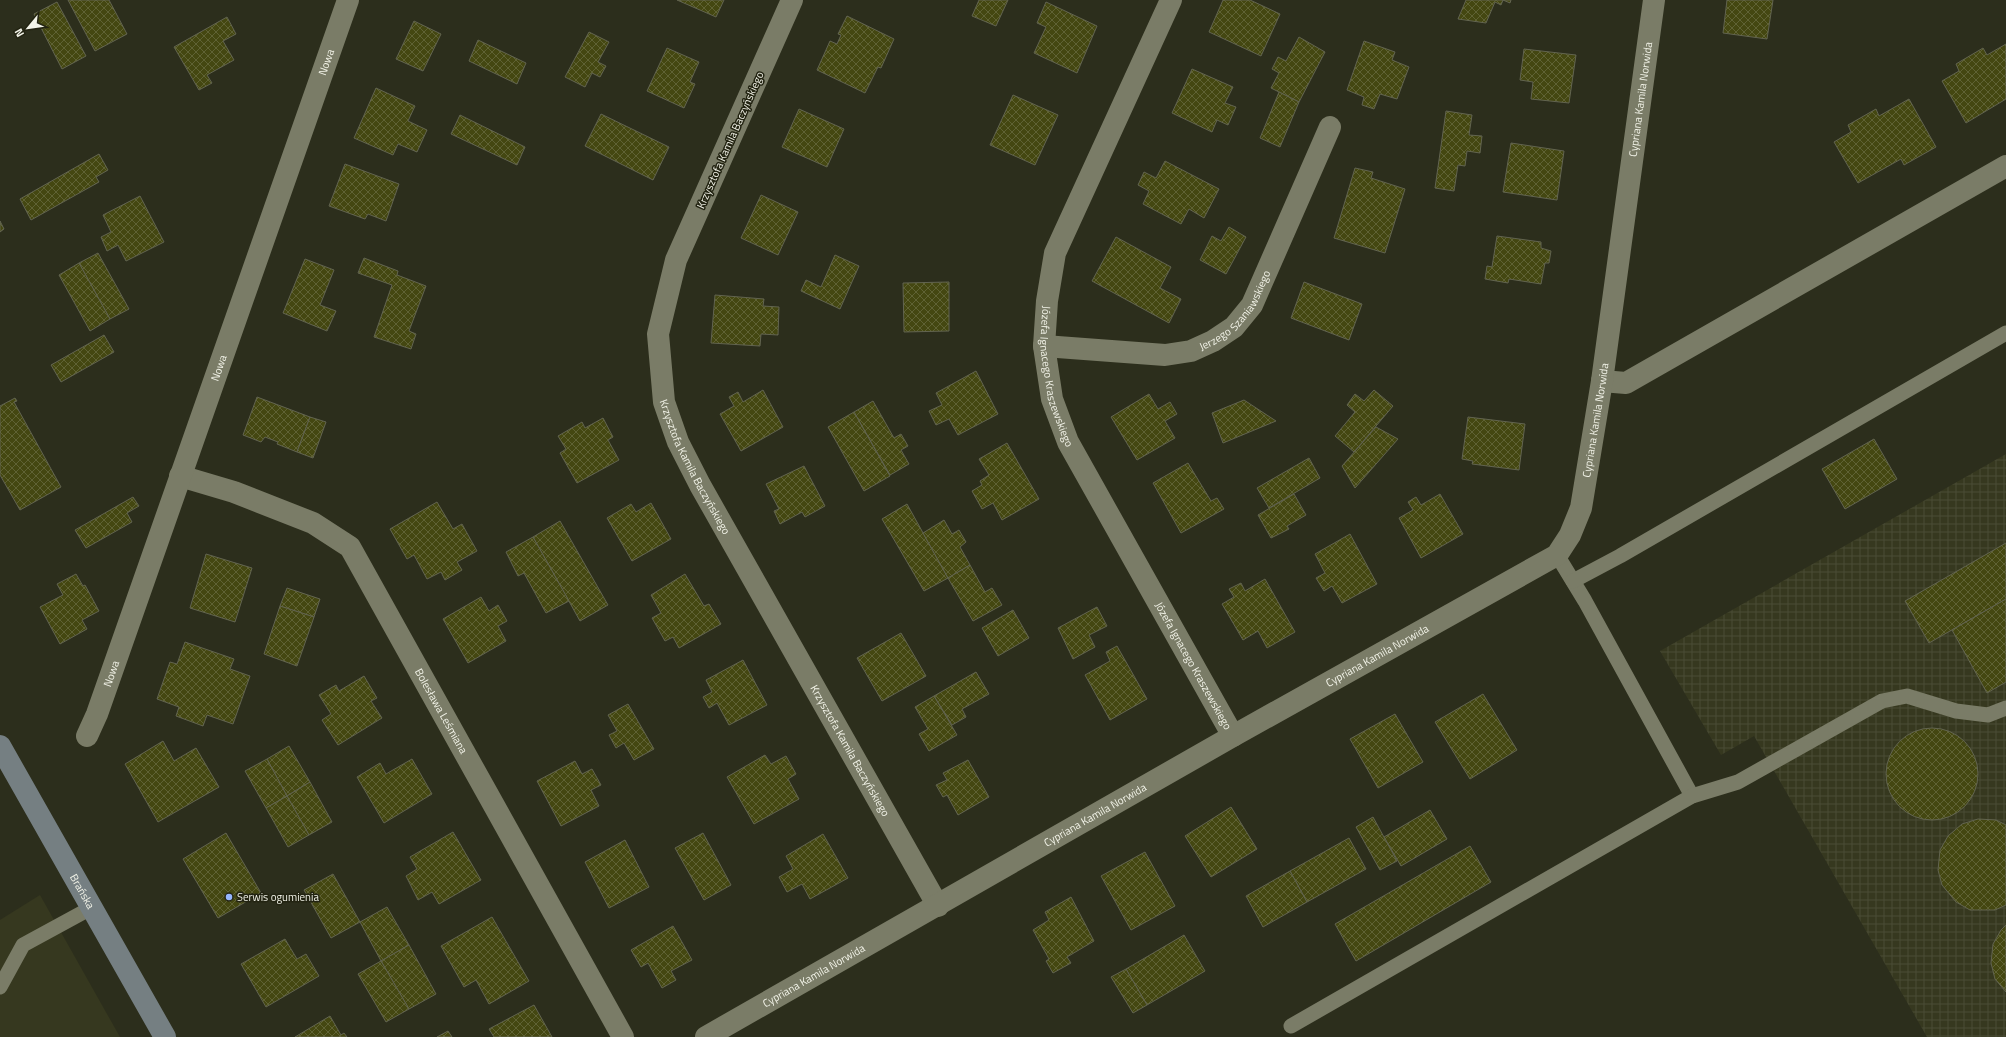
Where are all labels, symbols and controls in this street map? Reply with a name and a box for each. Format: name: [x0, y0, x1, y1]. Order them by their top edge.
north arrow: [8, 8, 48, 48]
text: N: [10, 26, 28, 40]
street label: Cypriana Kamila Norwida: [1625, 41, 1656, 158]
street label: Nowa: [314, 46, 338, 78]
street label: Krzysztofa Kamila Baczyńskiego: [692, 69, 768, 211]
street label: Jerzego Szaniawskiego: [1196, 267, 1274, 354]
street label: Józefa Ignacego Kraszewskiego: [1036, 305, 1077, 450]
street label: Nowa: [207, 352, 231, 383]
street label: Cypriana Kamila Norwida: [1578, 362, 1612, 479]
street label: Krzysztofa Kamila Baczyńskiego: [656, 397, 734, 538]
street label: Józefa Ignacego Kraszewskiego: [1151, 599, 1236, 733]
street label: Cypriana Kamila Norwida: [1323, 620, 1432, 691]
street label: Nowa: [99, 658, 123, 689]
street label: Bolesława Leśmiana: [411, 665, 472, 757]
street label: Krzysztofa Kamila Baczyńskiego: [807, 682, 894, 820]
street label: Cypriana Kamila Norwida: [1041, 779, 1150, 850]
street label: Brańska: [66, 871, 99, 912]
place label: Serwis ogumienia: [237, 889, 319, 905]
marker: Serwis ogumienia: [224, 892, 234, 902]
street label: Cypriana Kamila Norwida: [759, 940, 868, 1011]

